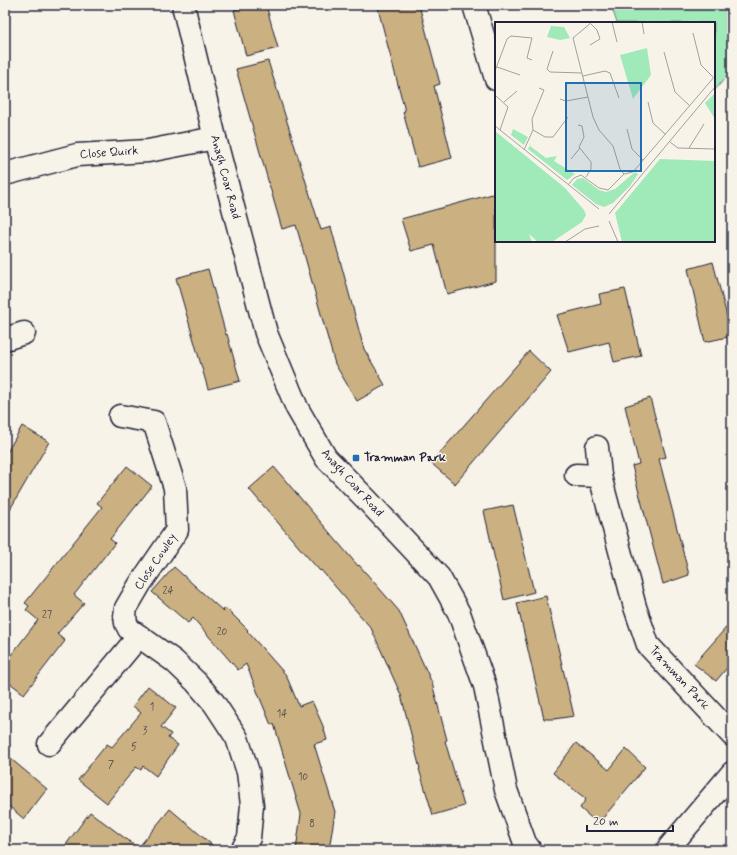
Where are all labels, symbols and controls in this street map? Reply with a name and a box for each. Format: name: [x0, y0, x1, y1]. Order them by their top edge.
inset map: [495, 22, 715, 242]
street label: Anagh Coar Road: [205, 133, 244, 221]
street label: Close Quirk: [79, 143, 139, 163]
street label: Anagh Coar Road: [316, 446, 387, 521]
place label: Tramman Park: [364, 450, 446, 466]
marker: Tramman Park: [351, 453, 361, 463]
street label: Close Cowley: [131, 530, 181, 593]
house number: 24: [163, 585, 173, 598]
house number: 27: [42, 609, 52, 622]
house number: 20: [217, 626, 228, 639]
street label: Tramman Park: [645, 643, 713, 714]
house number: 1: [150, 701, 154, 714]
house number: 14: [277, 708, 287, 721]
house number: 3: [143, 725, 148, 738]
house number: 5: [131, 741, 137, 754]
house number: 7: [108, 759, 114, 772]
house number: 10: [298, 771, 308, 784]
scale bar: [587, 807, 673, 833]
text: 20 m: [593, 814, 619, 830]
house number: 8: [309, 818, 315, 831]

